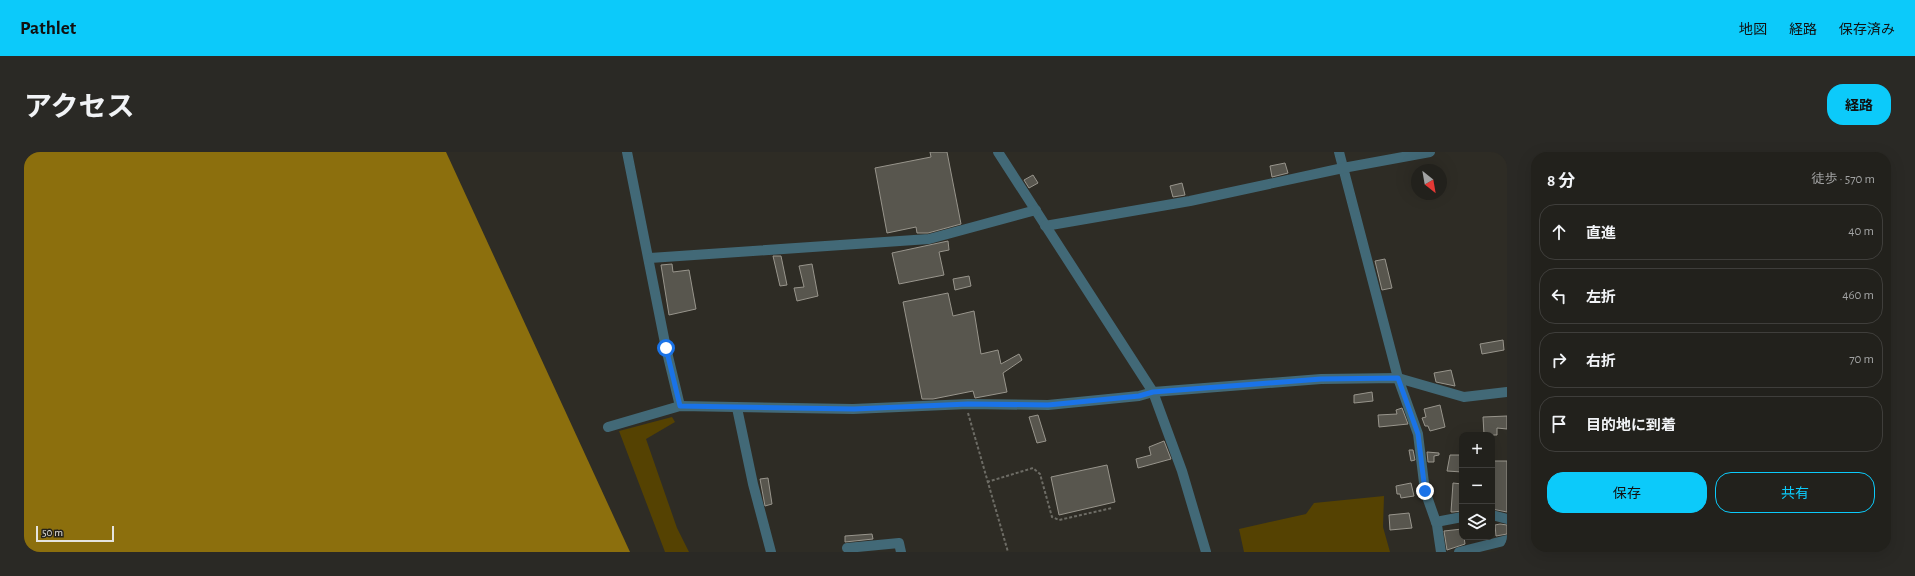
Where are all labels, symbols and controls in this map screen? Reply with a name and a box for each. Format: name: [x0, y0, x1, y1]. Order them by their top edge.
text: Pathlet: [20, 19, 76, 38]
text: 地図: [1739, 23, 1767, 37]
text: 経路: [1789, 23, 1817, 37]
text: 保存済み: [1839, 23, 1895, 37]
button: 経路: [1827, 84, 1891, 125]
text: アクセス: [24, 94, 135, 122]
north arrow: [1411, 164, 1447, 200]
text: 8 分: [1547, 172, 1575, 189]
text: 徒歩 · 570 m: [1811, 173, 1875, 186]
icon: ahead: [1548, 221, 1570, 243]
text: 40 m: [1848, 225, 1874, 238]
text: 直進: [1586, 226, 1616, 241]
icon: left: [1548, 285, 1570, 307]
text: 460 m: [1842, 289, 1874, 302]
text: 左折: [1586, 290, 1616, 305]
route start: [657, 339, 675, 357]
icon: right: [1548, 349, 1570, 371]
text: 70 m: [1849, 353, 1874, 366]
text: 右折: [1586, 354, 1616, 369]
icon: arrive: [1548, 413, 1570, 435]
text: 目的地に到着: [1586, 418, 1676, 433]
map controls: [1459, 432, 1495, 540]
button: +: [1459, 432, 1495, 468]
button: −: [1459, 468, 1495, 504]
button: 保存: [1547, 472, 1707, 513]
button: 共有: [1715, 472, 1875, 513]
route end: [1416, 482, 1434, 500]
button: layers: [1459, 504, 1495, 540]
scale bar: [36, 524, 114, 543]
text: 50 m: [42, 527, 63, 538]

